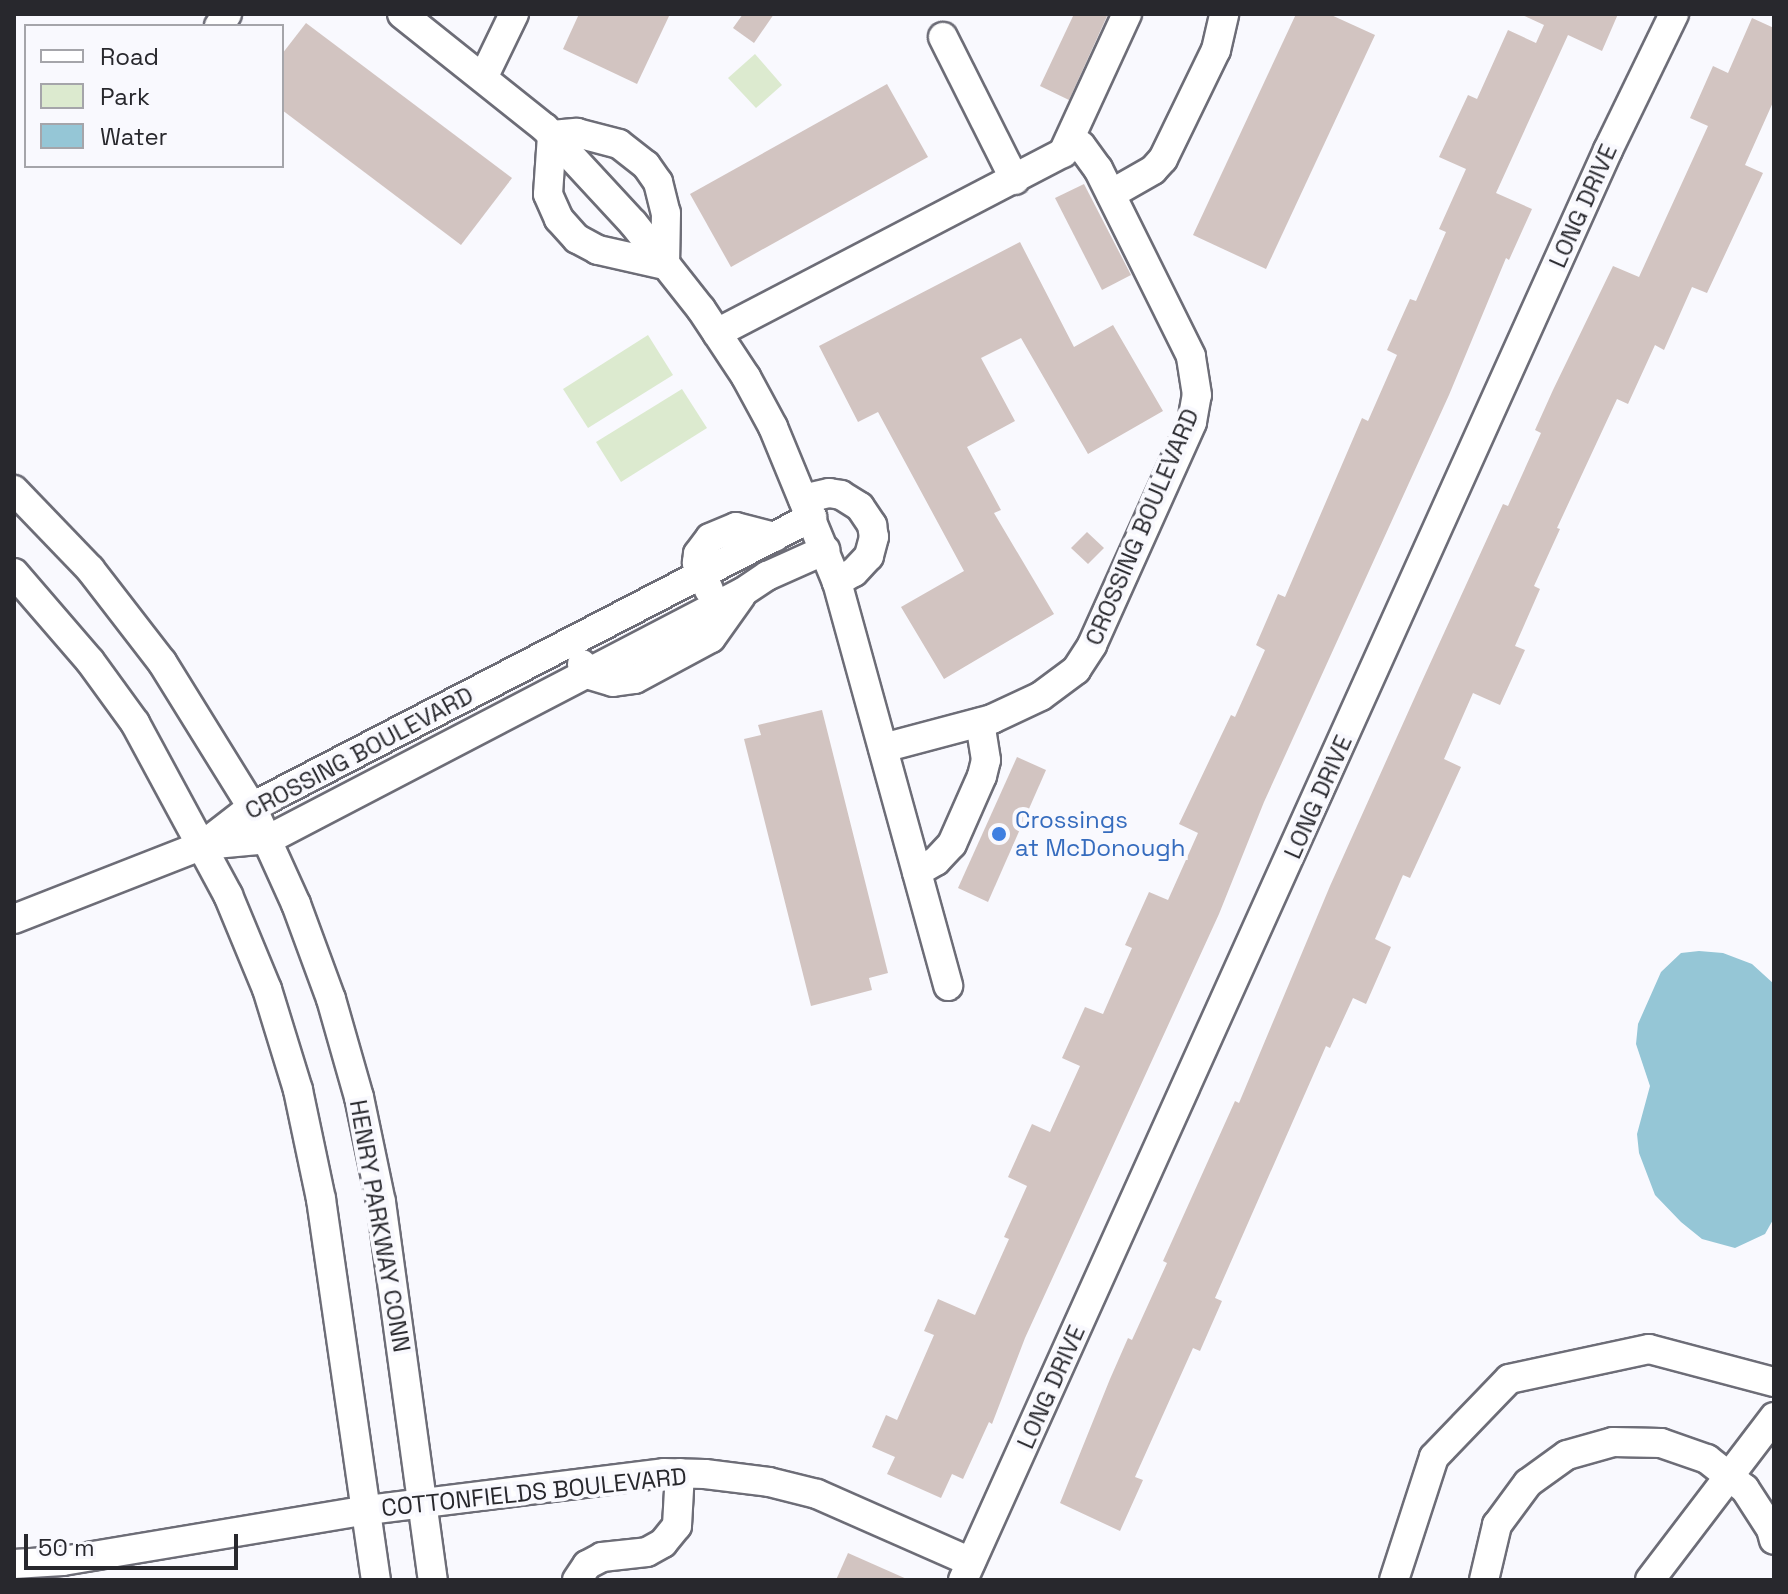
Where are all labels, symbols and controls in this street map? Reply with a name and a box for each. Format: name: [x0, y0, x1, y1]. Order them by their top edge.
legend: [24, 24, 284, 168]
text: Road: [100, 41, 159, 72]
text: Park: [100, 81, 150, 112]
text: Water: [100, 121, 168, 152]
street label: LONG DRIVE: [1543, 140, 1623, 272]
street label: CROSSING BOULEVARD: [1079, 404, 1205, 650]
street label: CROSSING BOULEVARD: [240, 681, 478, 825]
street label: LONG DRIVE: [1278, 731, 1358, 863]
place label: Crossings at McDonough: [1015, 806, 1185, 862]
marker: Crossings at McDonough: [990, 825, 1008, 843]
street label: HENRY PARKWAY CONN: [344, 1097, 416, 1355]
street label: LONG DRIVE: [1011, 1321, 1091, 1453]
street label: COTTONFIELDS BOULEVARD: [380, 1462, 688, 1522]
scale bar: [28, 1518, 242, 1568]
text: 50 m: [38, 1532, 95, 1563]

